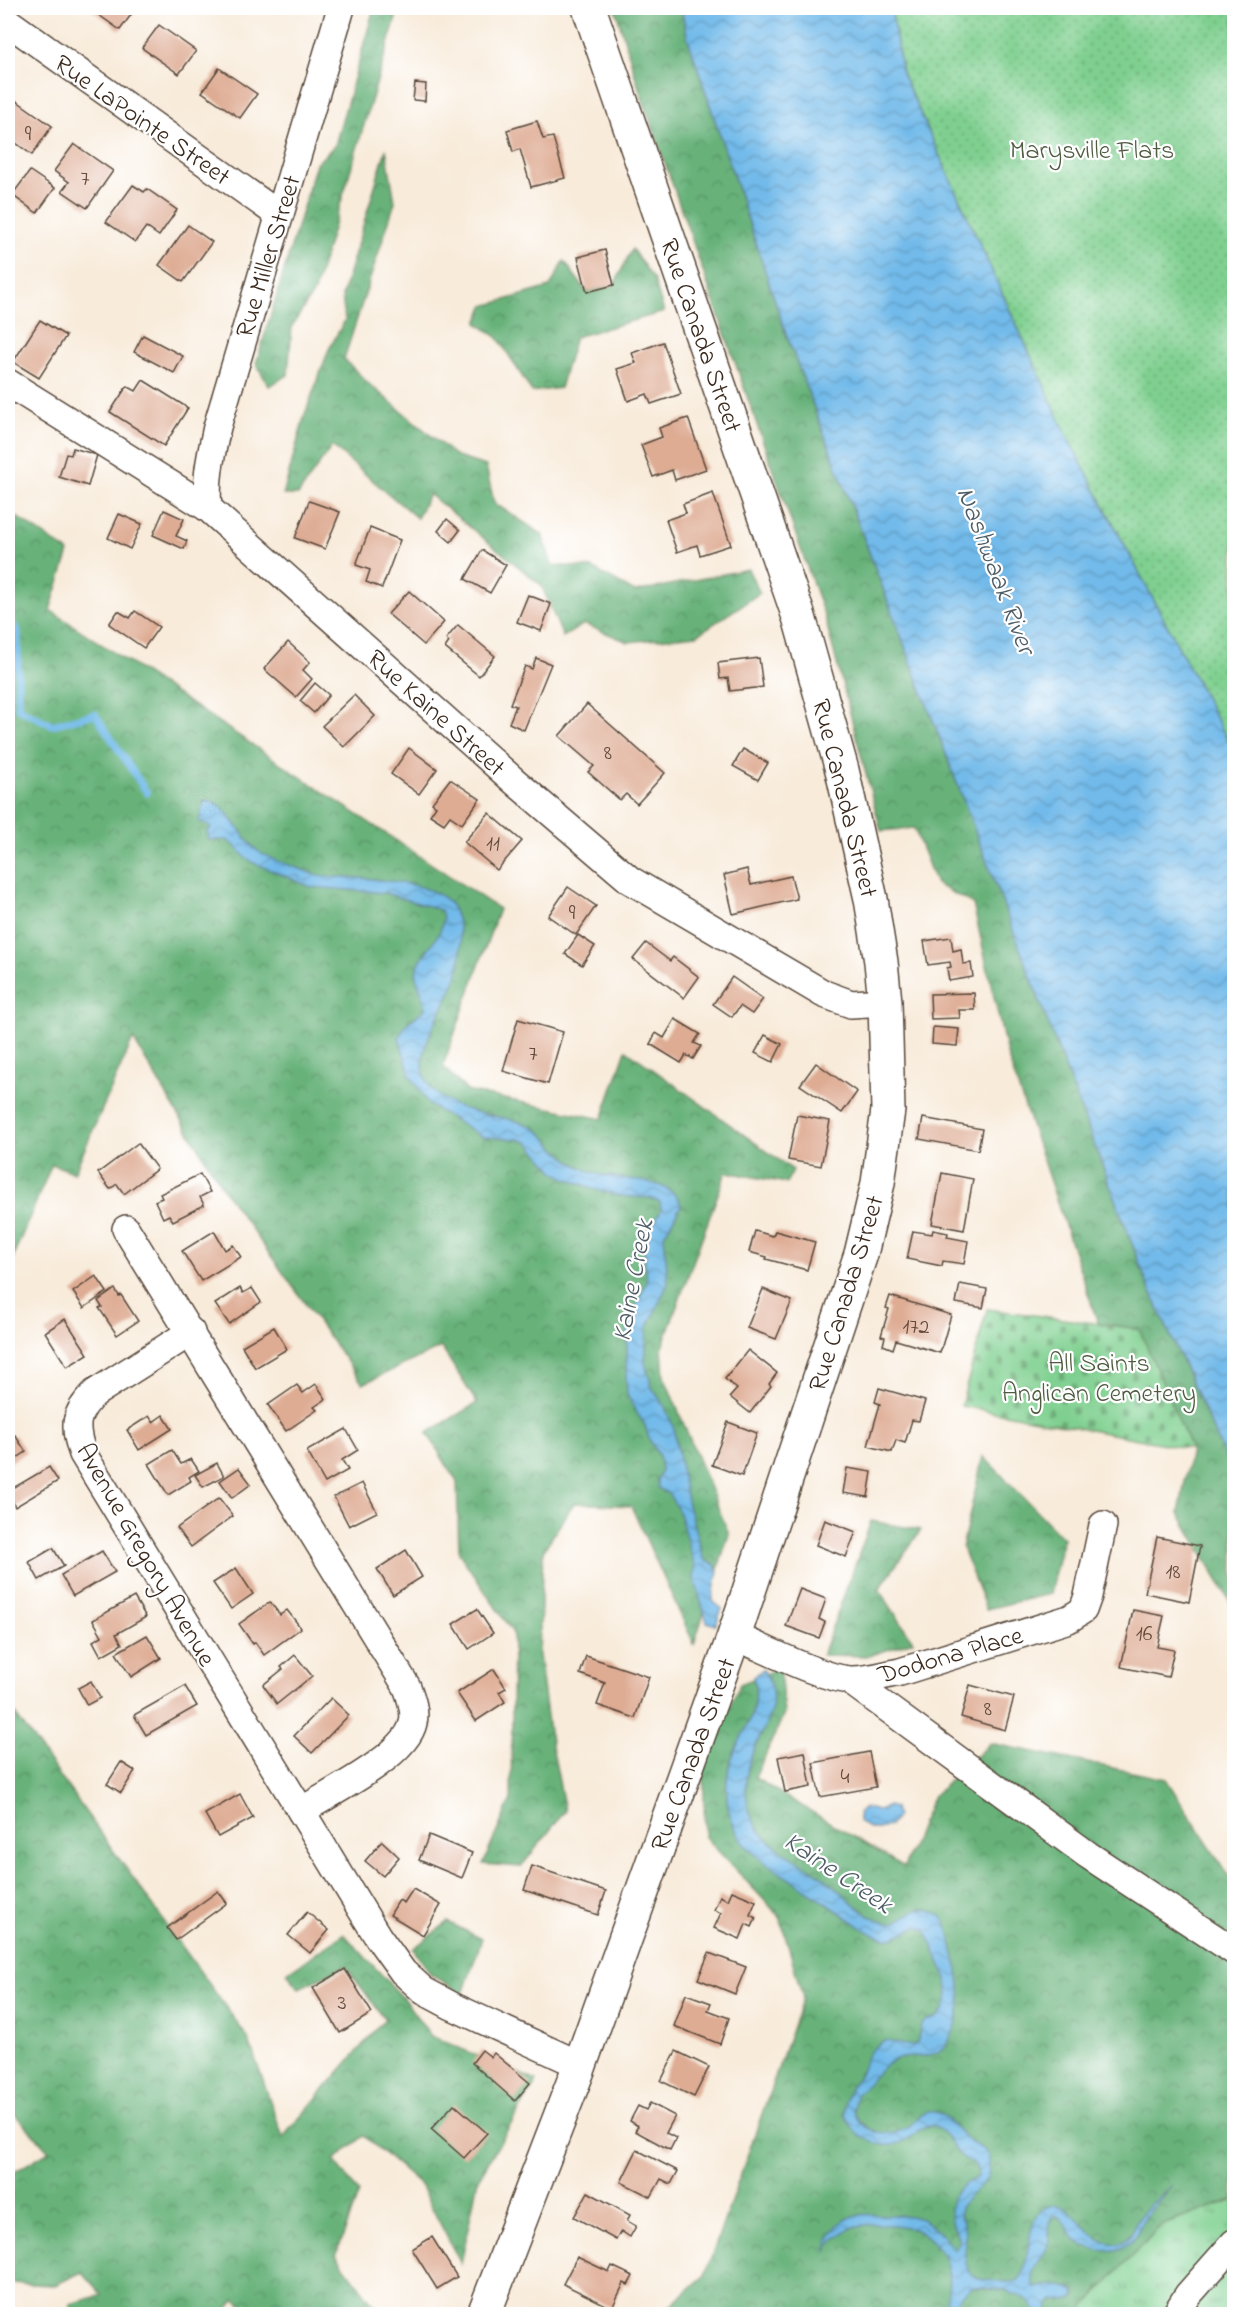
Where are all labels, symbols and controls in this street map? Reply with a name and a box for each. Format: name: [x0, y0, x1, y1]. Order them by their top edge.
street label: Rue LaPointe Street: [45, 46, 238, 197]
house number: 9: [25, 119, 32, 151]
park label: Marysville Flats: [1010, 133, 1174, 171]
house number: 7: [80, 164, 90, 196]
street label: Rue Miller Street: [227, 171, 313, 343]
street label: Rue Canada Street: [648, 234, 750, 438]
water label: Nashwaak River: [945, 482, 1046, 664]
street label: Rue Kaine Street: [357, 642, 513, 787]
street label: Rue Canada Street: [800, 696, 886, 902]
house number: 8: [604, 738, 612, 770]
house number: 11: [486, 829, 500, 861]
house number: 9: [569, 898, 576, 930]
house number: 7: [528, 1039, 538, 1071]
street label: Rue Canada Street: [800, 1191, 896, 1397]
water label: Kaine Creek: [603, 1215, 666, 1345]
house number: 172: [903, 1312, 930, 1344]
park label: All Saints Anglican Cemetery: [1002, 1346, 1196, 1414]
street label: Avenue Gregory Avenue: [65, 1437, 224, 1675]
house number: 18: [1165, 1557, 1181, 1589]
street label: Dodona Place: [873, 1618, 1028, 1696]
house number: 16: [1136, 1619, 1153, 1651]
street label: Rue Canada Street: [642, 1653, 748, 1857]
house number: 8: [984, 1694, 992, 1726]
house number: 4: [840, 1762, 850, 1794]
water label: Kaine Creek: [775, 1823, 901, 1926]
house number: 3: [337, 1988, 347, 2020]

